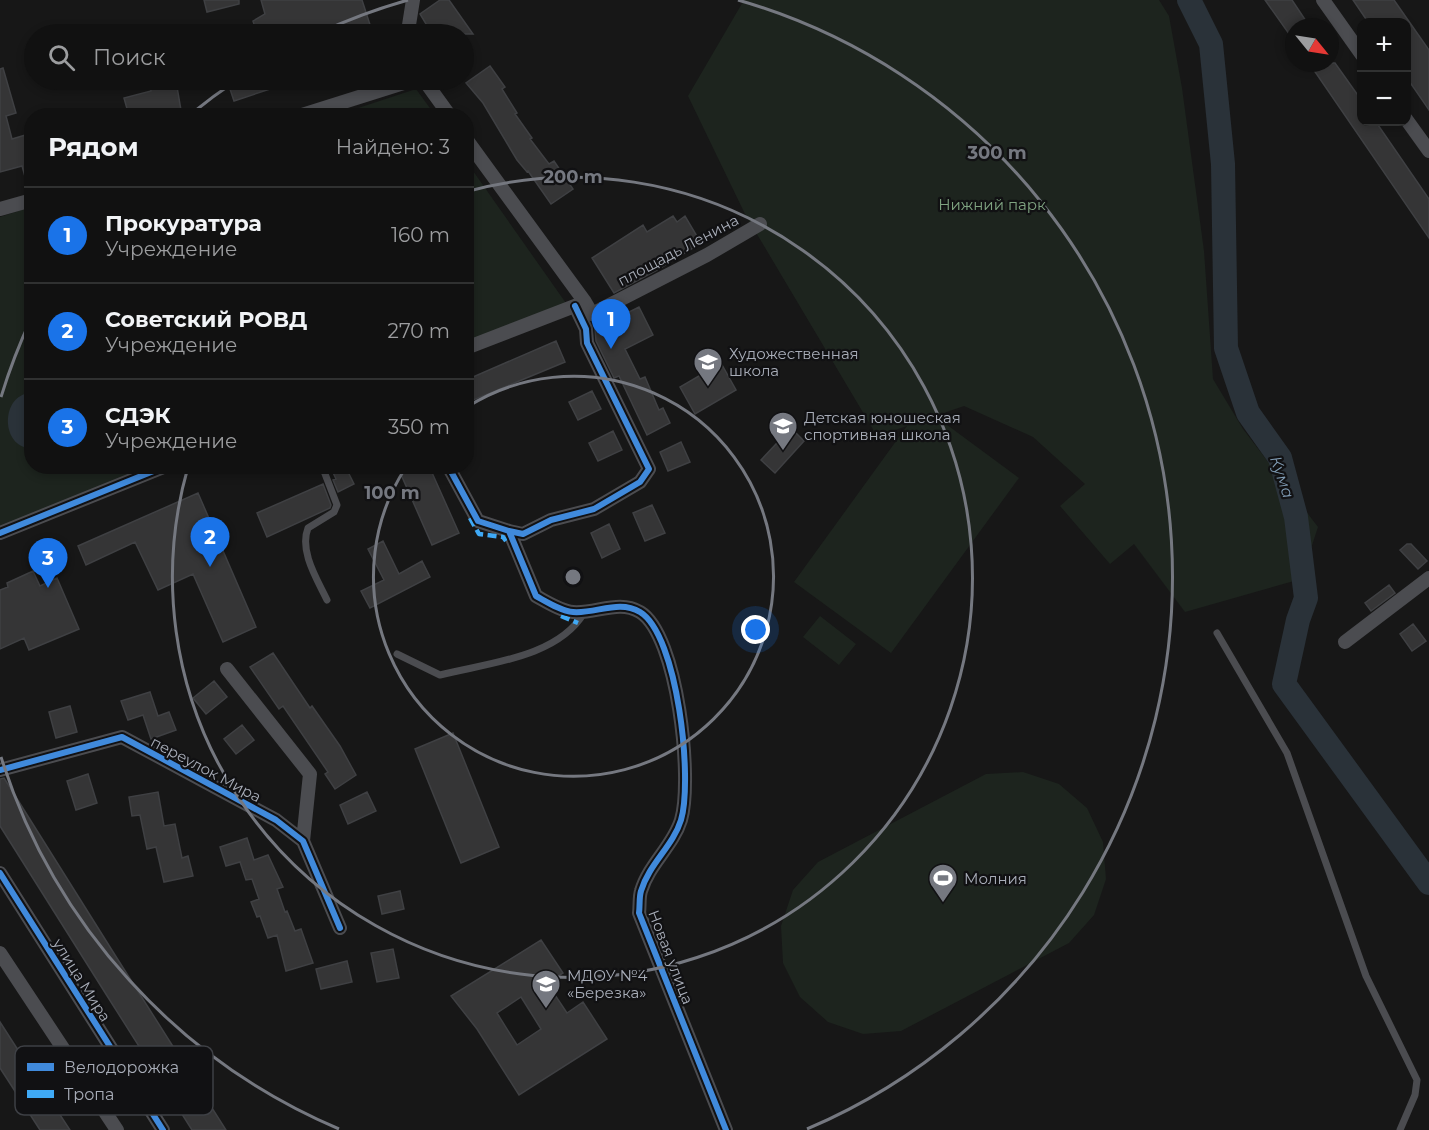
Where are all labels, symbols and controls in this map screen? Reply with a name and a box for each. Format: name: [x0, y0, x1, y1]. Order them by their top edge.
north arrow: [1285, 18, 1339, 72]
map controls: [1357, 18, 1411, 126]
button: +: [1357, 18, 1411, 72]
search box: [24, 24, 474, 90]
icon: search: [45, 41, 78, 74]
text: Поиск: [93, 44, 165, 71]
button: −: [1357, 72, 1411, 126]
text: Рядом: [48, 131, 139, 163]
text: Найдено: 3: [336, 135, 450, 159]
text: 300 m: [966, 142, 1027, 164]
text: 200 m: [543, 166, 603, 188]
park label: Нижний парк: [938, 195, 1046, 214]
text: Прокуратура: [105, 210, 262, 237]
street label: площадь Ленина: [614, 210, 742, 290]
text: 1: [64, 223, 71, 247]
text: 160 m: [391, 223, 450, 247]
text: Учреждение: [105, 237, 237, 261]
pin: 1: [592, 300, 630, 349]
text: Советский РОВД: [105, 306, 307, 333]
text: 2: [62, 319, 73, 343]
text: 270 m: [388, 319, 450, 343]
text: Учреждение: [105, 333, 237, 357]
place label: Художественная школа: [729, 344, 859, 380]
school or university icon: Художественная школа: [692, 346, 724, 388]
text: СДЭК: [105, 402, 171, 429]
place label: Детская юношеская спортивная школа: [804, 408, 961, 444]
school or university icon: Детская юношеская спортивная школа: [767, 410, 799, 452]
text: 3: [62, 415, 73, 439]
text: 350 m: [388, 415, 450, 439]
text: Учреждение: [105, 429, 237, 453]
water label: Кума: [1266, 453, 1298, 501]
text: 100 m: [364, 482, 420, 504]
pin: 2: [190, 518, 230, 567]
pin: 3: [28, 538, 68, 588]
centre of rings: [563, 567, 583, 587]
your location: [741, 615, 770, 644]
street label: переулок Мира: [148, 732, 264, 806]
sports icon: Молния: [927, 862, 959, 904]
place label: Молния: [964, 869, 1027, 888]
street label: Новая улица: [644, 907, 698, 1007]
street label: улица Мира: [48, 934, 115, 1025]
place label: МДОУ №4 «Березка»: [567, 966, 648, 1002]
school or university icon: МДОУ №4 «Березка»: [530, 968, 562, 1010]
legend: [15, 1046, 213, 1115]
text: Велодорожка: [64, 1058, 179, 1077]
text: Тропа: [64, 1085, 114, 1104]

